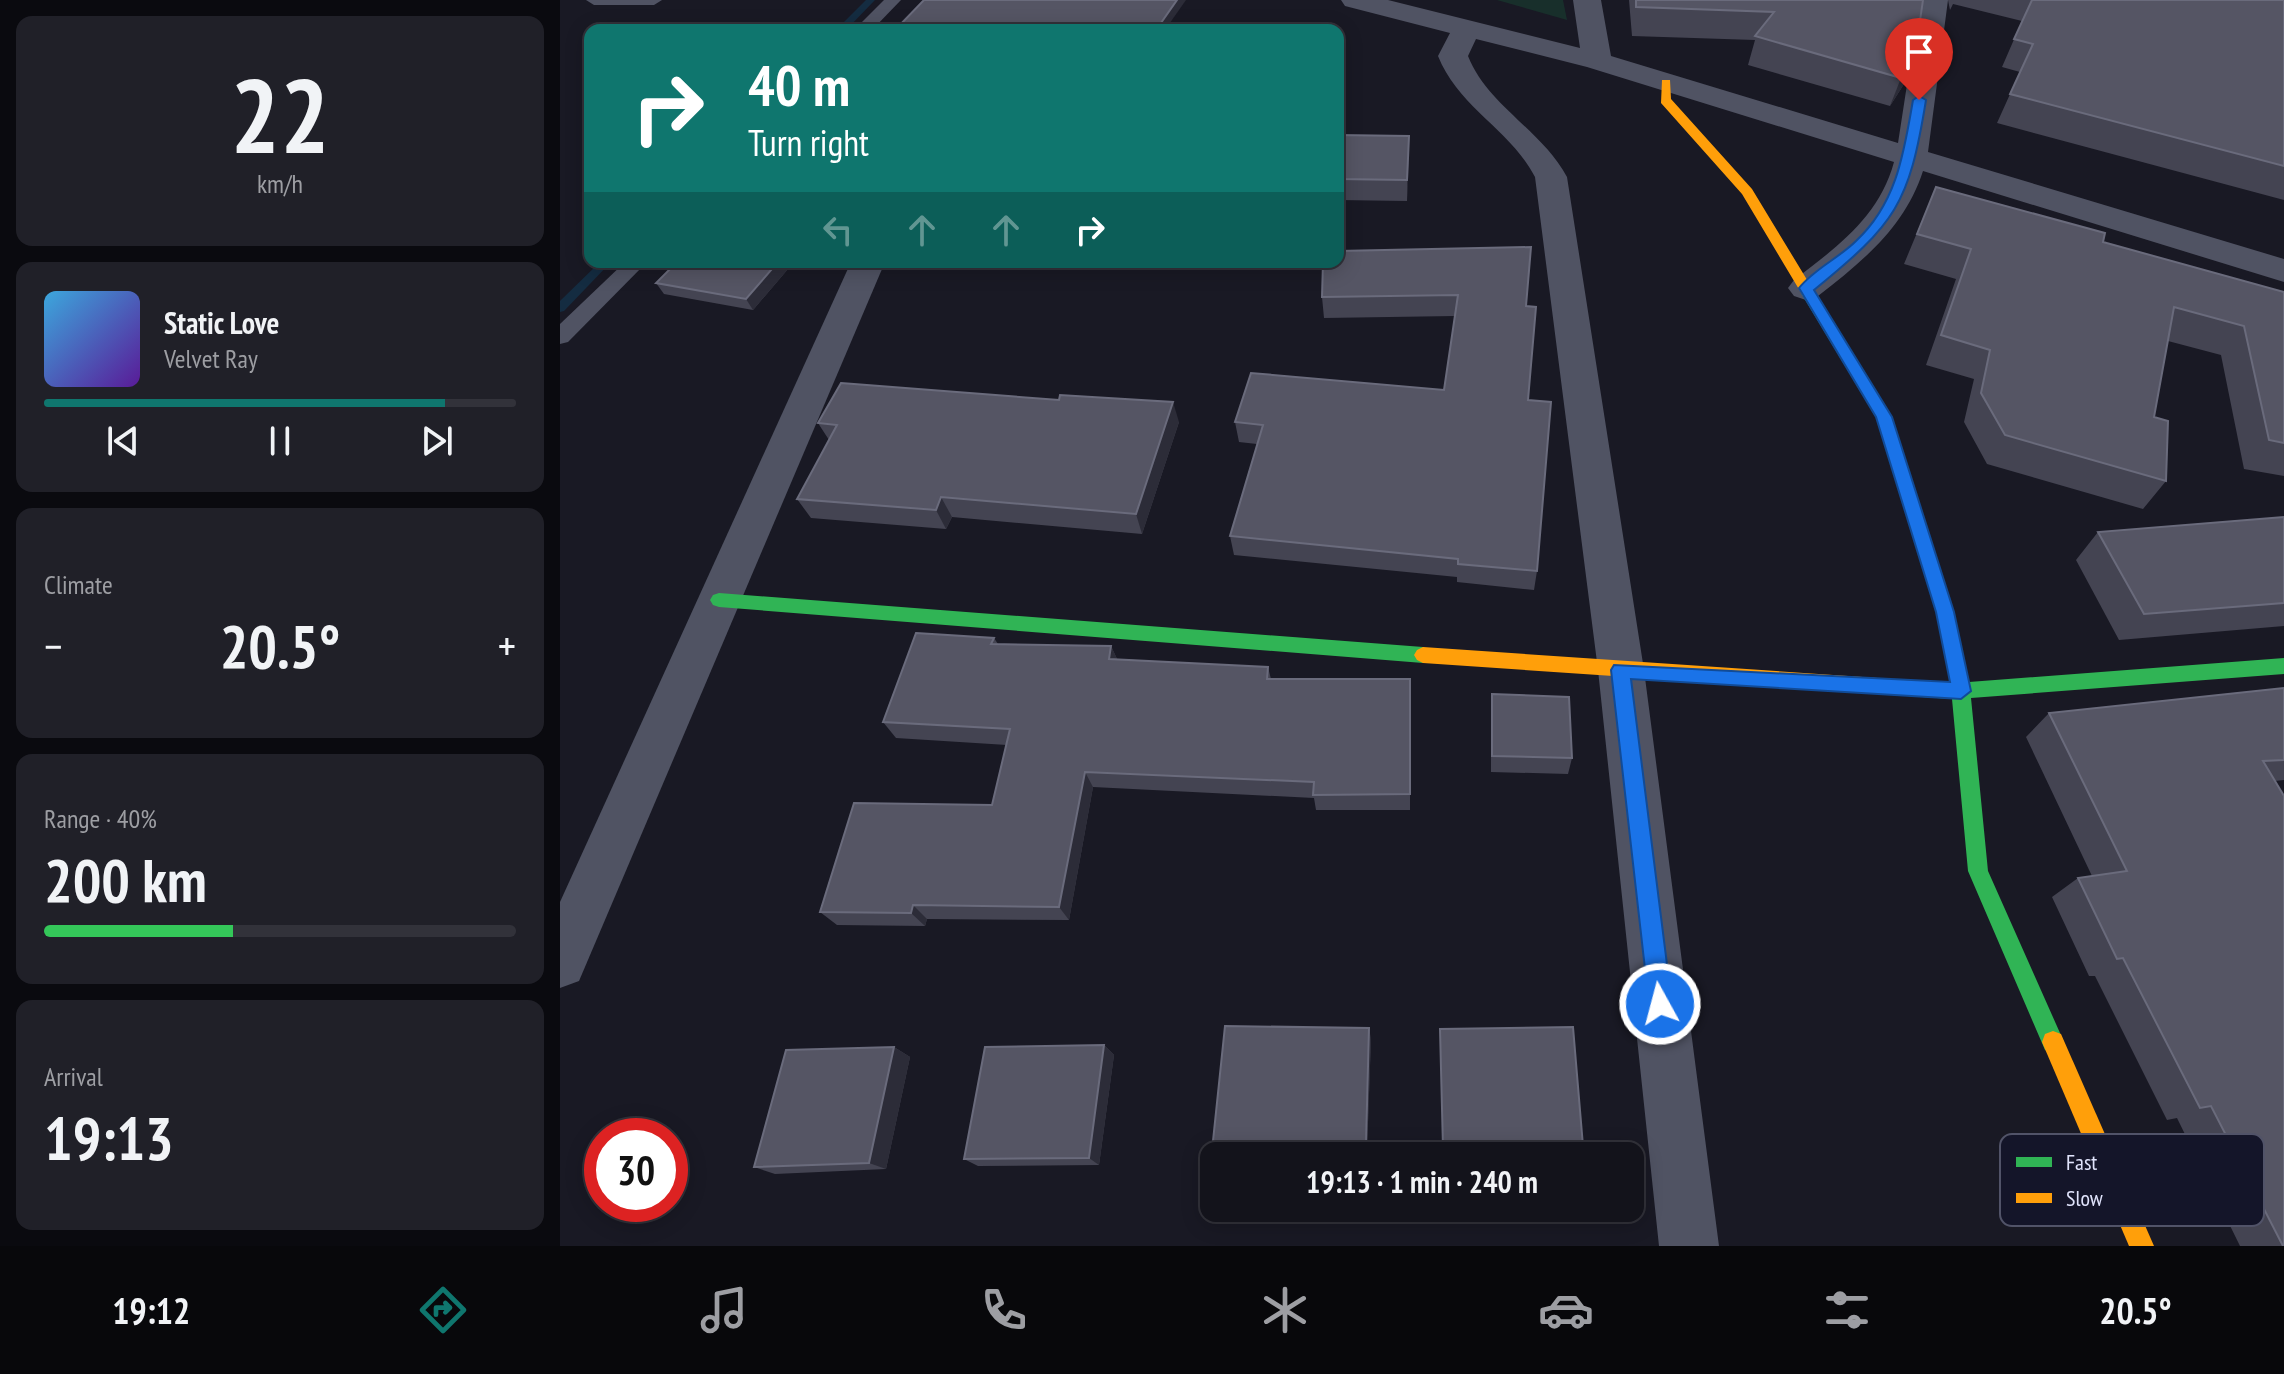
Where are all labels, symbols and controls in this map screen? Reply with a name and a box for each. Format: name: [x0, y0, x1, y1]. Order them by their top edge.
pin: [1885, 18, 1953, 100]
icon: arrive: [1897, 30, 1941, 74]
text: 22: [230, 47, 330, 182]
text: 40 m: [748, 49, 850, 121]
icon: right: [616, 56, 720, 160]
text: Turn right: [748, 119, 869, 166]
text: km/h: [257, 167, 303, 200]
icon: left: [816, 208, 860, 252]
icon: ahead: [900, 208, 944, 252]
icon: ahead: [984, 208, 1028, 252]
icon: right: [1068, 208, 1112, 252]
text: Static Love: [164, 303, 279, 342]
text: Velvet Ray: [164, 342, 258, 375]
icon: previous: [101, 419, 145, 463]
icon: pause: [258, 419, 302, 463]
icon: next: [415, 419, 459, 463]
text: Climate: [44, 568, 113, 601]
text: 20.5°: [220, 607, 340, 685]
text: −: [44, 617, 62, 674]
text: +: [498, 617, 516, 674]
text: Range · 40%: [44, 802, 157, 835]
text: 200 km: [44, 841, 207, 919]
position arrow: [1618, 962, 1702, 1046]
text: Arrival: [44, 1060, 103, 1093]
text: 19:13: [44, 1099, 174, 1177]
speed limit sign: 30: [584, 1118, 688, 1222]
legend: [2000, 1134, 2264, 1226]
text: Fast: [2066, 1148, 2097, 1176]
text: 19:13 · 1 min · 240 m: [1306, 1162, 1538, 1201]
text: Slow: [2066, 1184, 2103, 1212]
icon: directions: [415, 1282, 471, 1338]
icon: music: [696, 1282, 752, 1338]
icon: phone: [976, 1282, 1032, 1338]
icon: climate: [1257, 1282, 1313, 1338]
icon: car: [1538, 1282, 1594, 1338]
icon: filters: [1819, 1282, 1875, 1338]
text: 19:12: [112, 1287, 190, 1334]
text: 20.5°: [2099, 1287, 2172, 1334]

